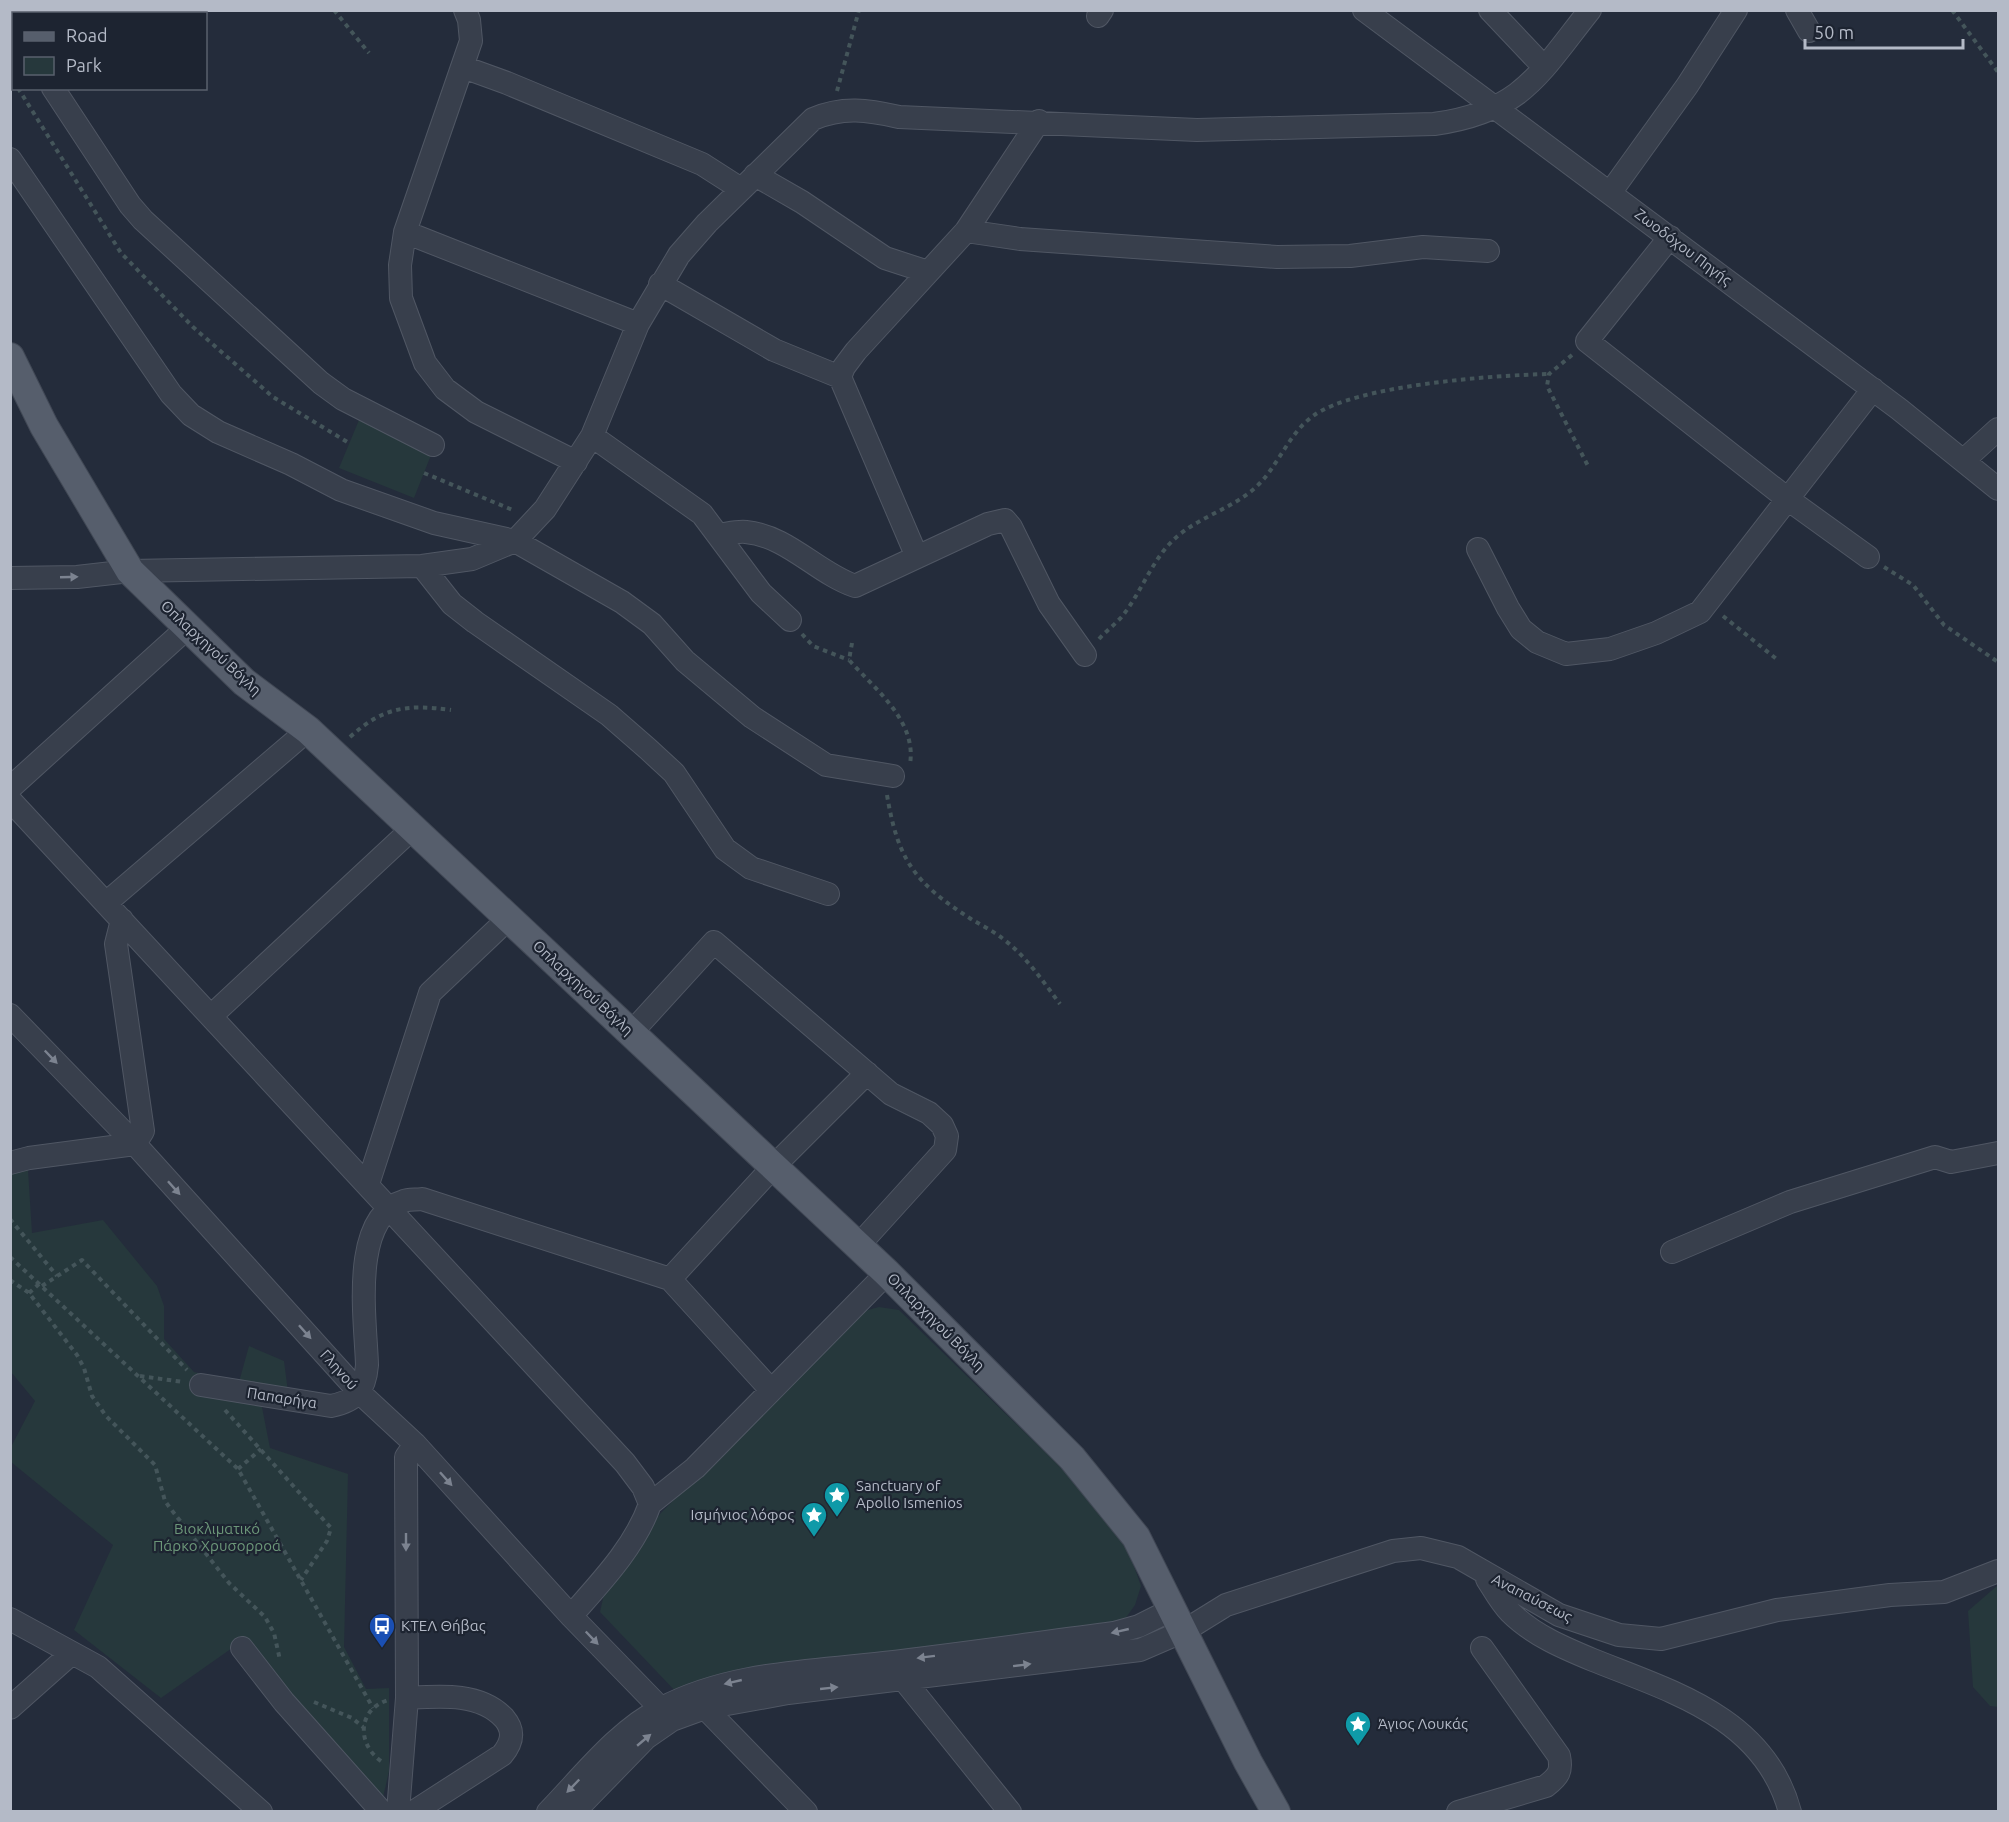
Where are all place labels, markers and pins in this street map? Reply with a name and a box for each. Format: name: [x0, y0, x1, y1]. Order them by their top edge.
place label: Sanctuary of Apollo Ismenios: [856, 1477, 962, 1511]
place icon: Sanctuary of Apollo Ismenios: [822, 1480, 852, 1518]
place icon: Ισμήνιος λόφος: [799, 1500, 829, 1538]
place label: Ισμήνιος λόφος: [690, 1506, 794, 1523]
bus stop icon: ΚΤΕΛ Θήβας: [367, 1611, 397, 1649]
place label: ΚΤΕΛ Θήβας: [401, 1617, 486, 1634]
place icon: Άγιος Λουκάς: [1343, 1709, 1373, 1747]
place label: Άγιος Λουκάς: [1378, 1715, 1468, 1732]

